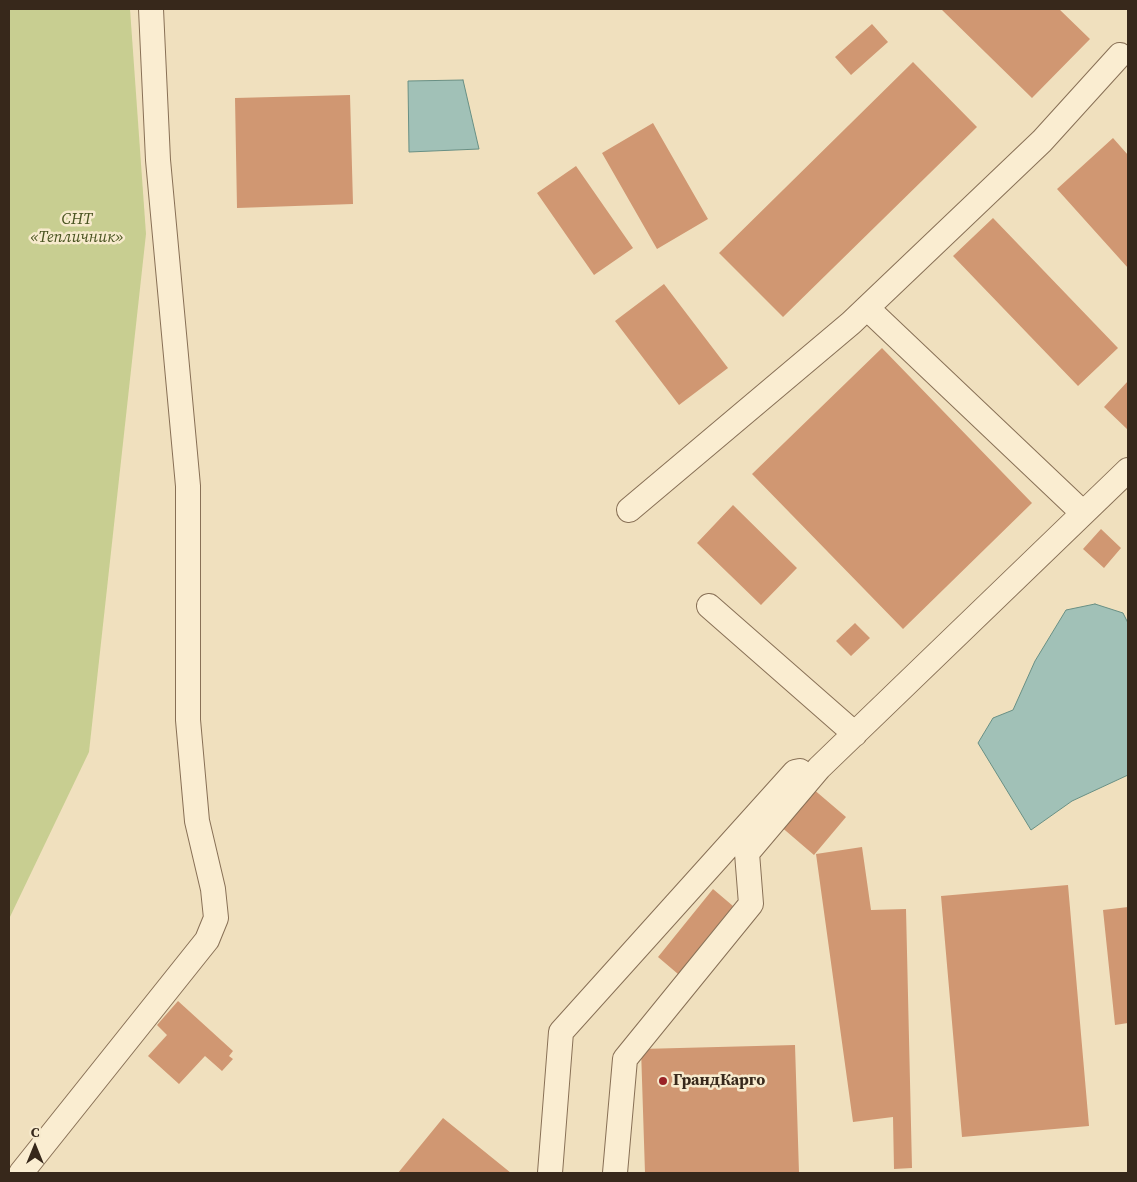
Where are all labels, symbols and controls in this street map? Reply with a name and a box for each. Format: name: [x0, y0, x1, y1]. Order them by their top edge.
park label: СНТ «Тепличник»: [30, 210, 124, 248]
place label: ГрандКарго: [673, 1071, 765, 1091]
marker: ГрандКарго: [657, 1075, 669, 1087]
north arrow: [10, 1122, 60, 1172]
text: С: [31, 1122, 39, 1142]

